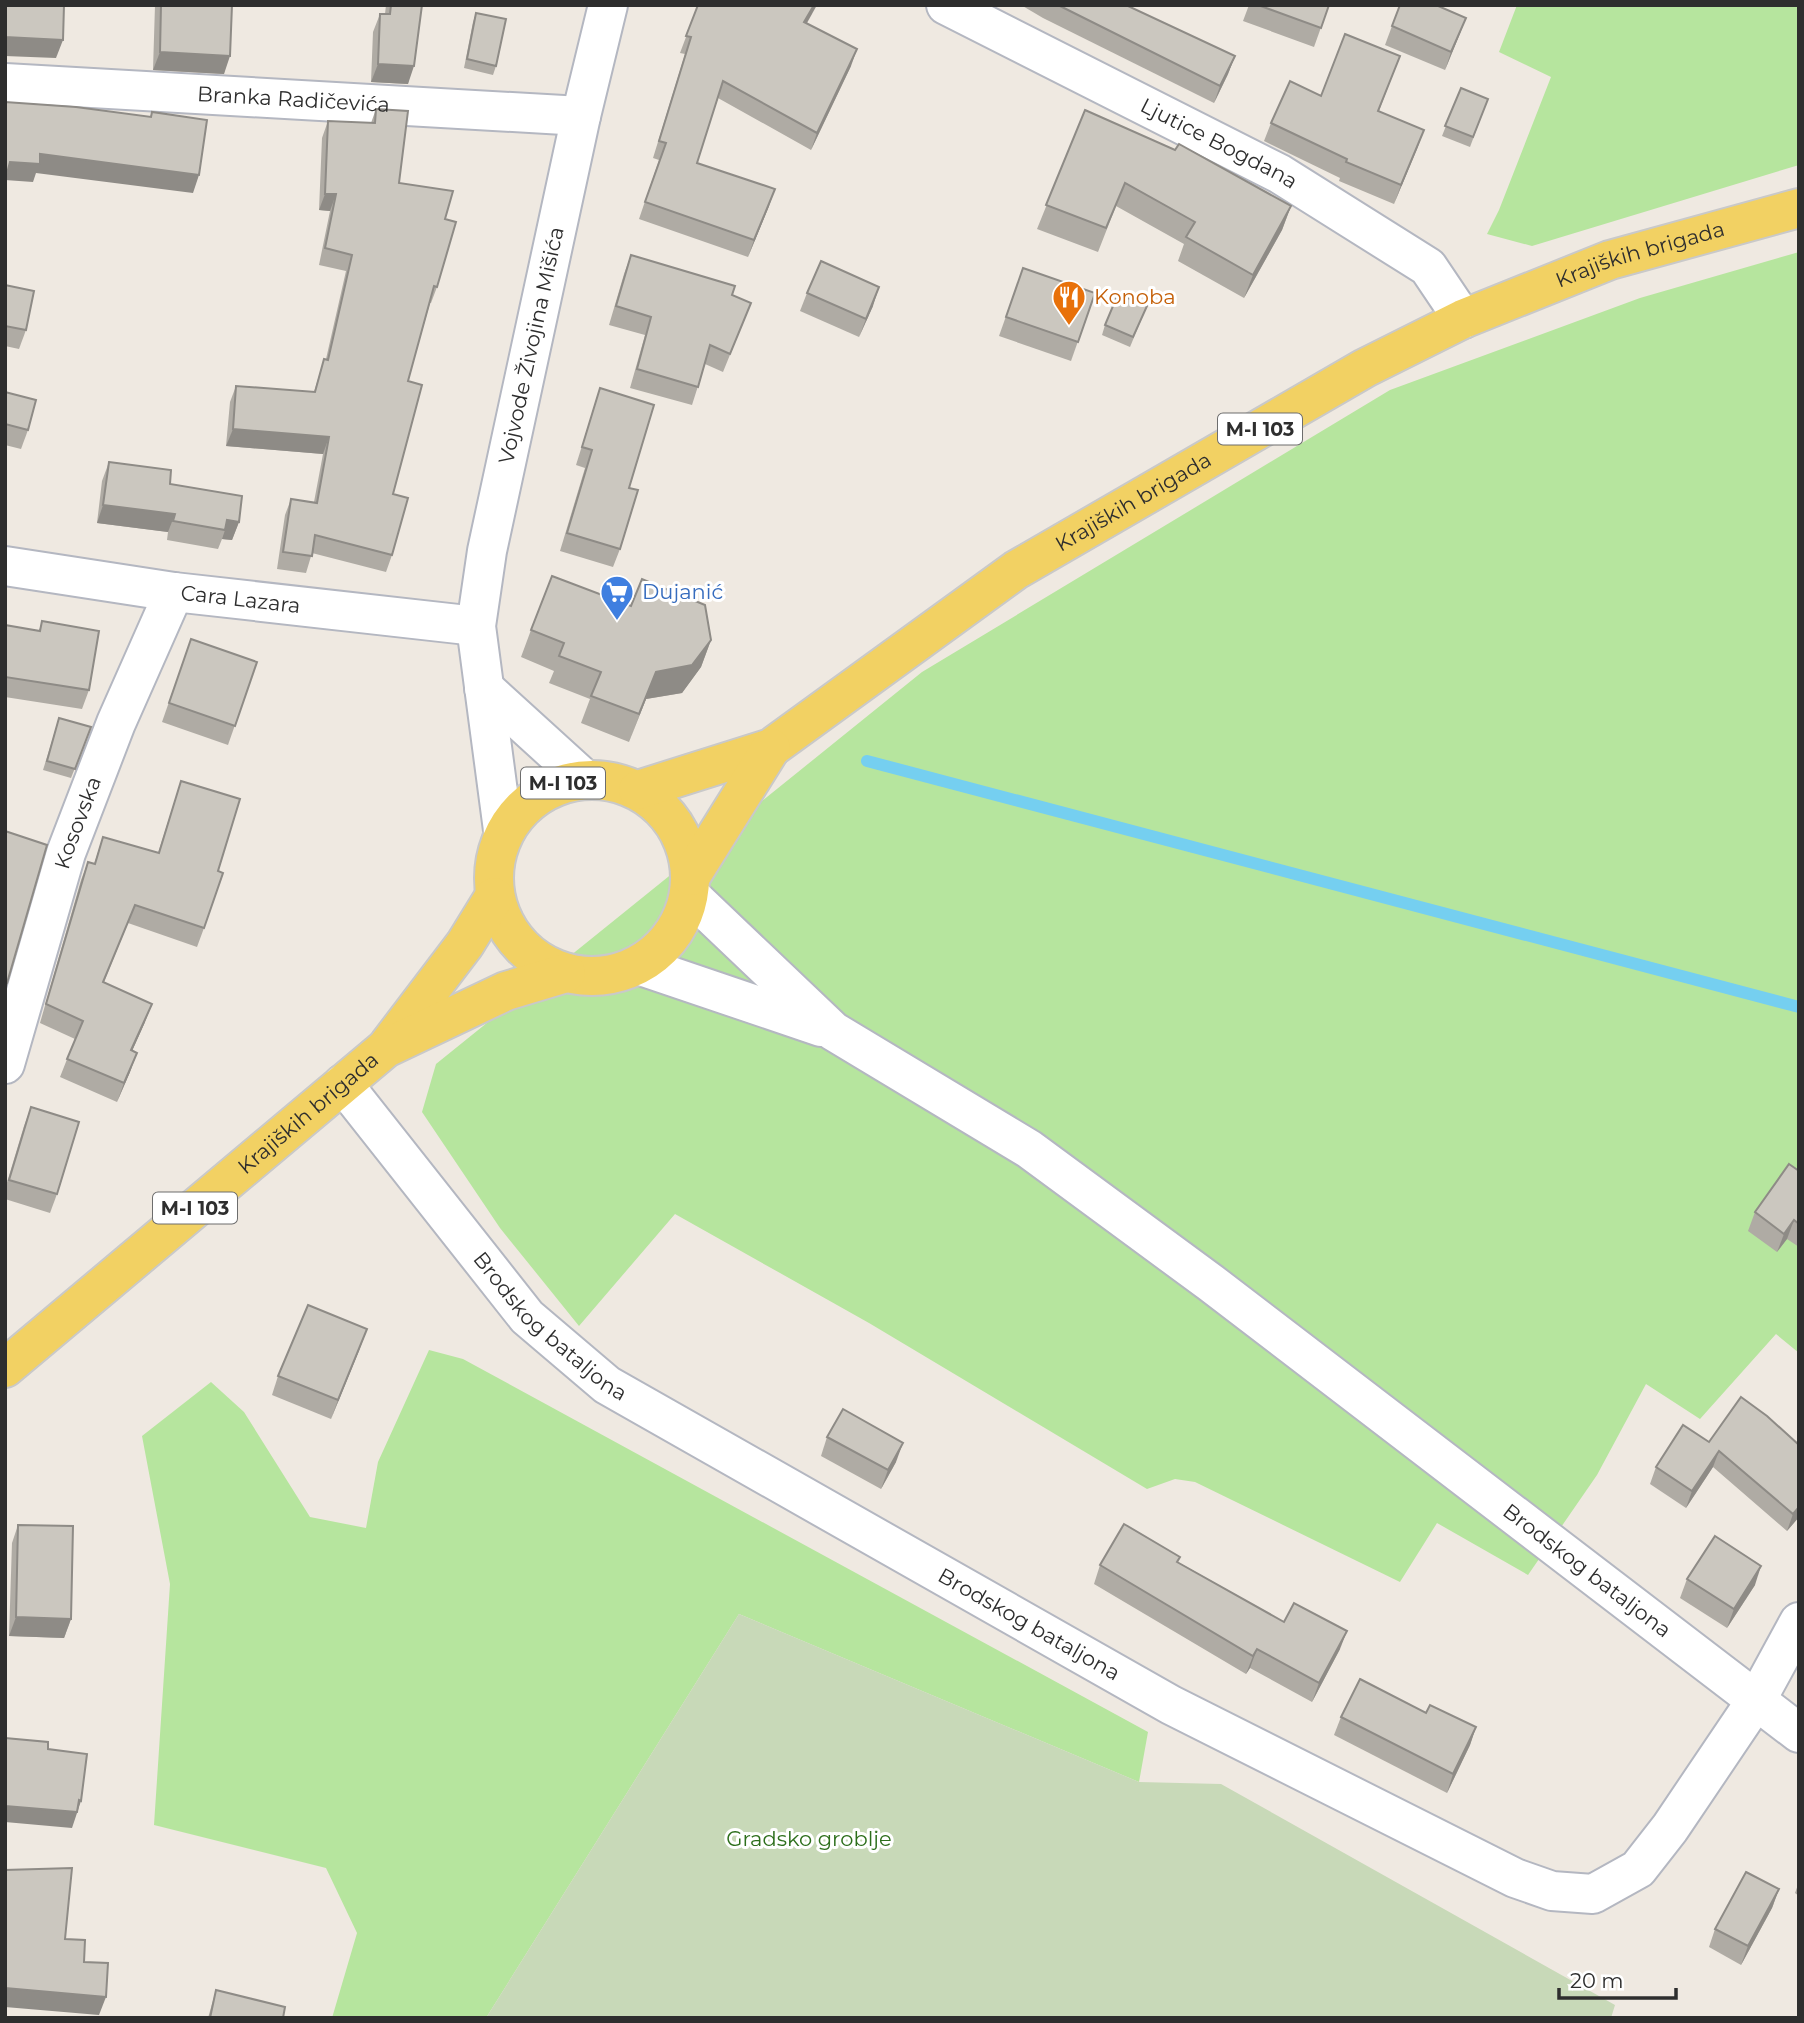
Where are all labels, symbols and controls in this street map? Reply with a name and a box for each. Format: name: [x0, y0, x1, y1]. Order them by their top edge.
street label: Branka Radičevića: [196, 81, 391, 117]
street label: Ljutice Bogdana: [1136, 93, 1302, 194]
street label: Krajiških brigada: [1552, 216, 1727, 293]
street label: Vojvode Živojina Mišića: [493, 224, 569, 466]
restaurant icon: Konoba: [1050, 278, 1088, 327]
place label: Konoba: [1094, 284, 1176, 309]
road number: M-I 103: [1218, 414, 1302, 444]
street label: Krajiških brigada: [1051, 447, 1216, 556]
supermarket icon: Dujanić: [598, 573, 636, 622]
place label: Dujanić: [642, 579, 723, 604]
street label: Cara Lazara: [179, 580, 302, 618]
road number: M-I 103: [521, 768, 605, 798]
street label: Kosovska: [49, 773, 106, 872]
street label: Krajiških brigada: [233, 1047, 383, 1179]
road number: M-I 103: [153, 1192, 237, 1224]
street label: Brodskog bataljona: [468, 1247, 631, 1406]
street label: Brodskog bataljona: [1498, 1498, 1676, 1643]
street label: Brodskog bataljona: [934, 1562, 1125, 1685]
park label: Gradsko groblje: [726, 1826, 892, 1851]
scale bar: [1559, 1956, 1676, 2000]
text: 20 m: [1570, 1968, 1624, 1993]

